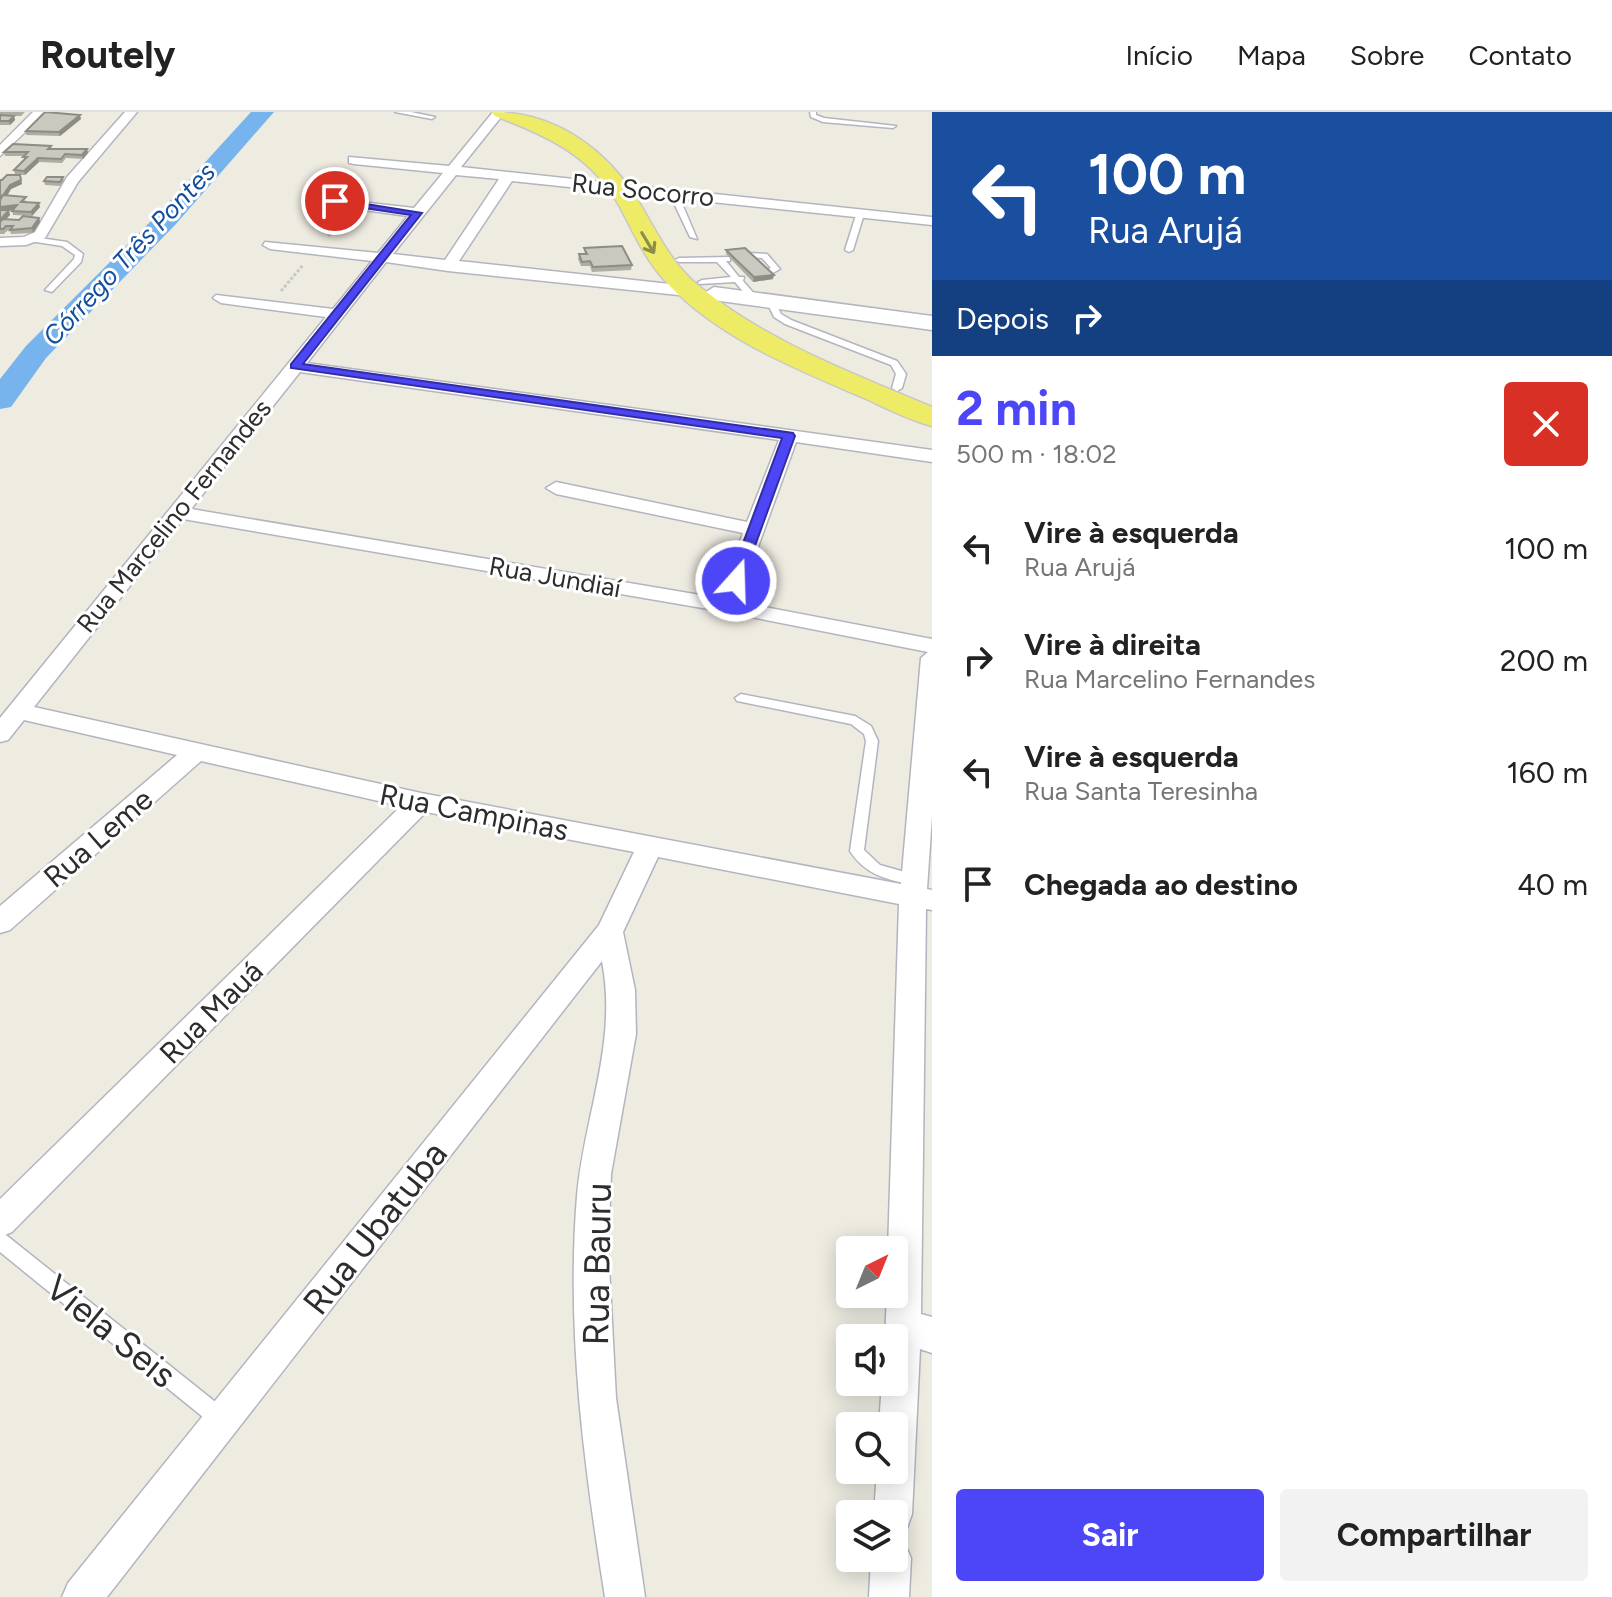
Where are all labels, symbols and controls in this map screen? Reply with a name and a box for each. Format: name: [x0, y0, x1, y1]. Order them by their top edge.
text: Routely: [40, 32, 175, 78]
text: Início: [1125, 38, 1193, 72]
text: Mapa: [1237, 38, 1306, 72]
text: Sobre: [1350, 38, 1424, 72]
text: Contato: [1468, 38, 1572, 72]
text: 100 m: [1088, 141, 1246, 208]
icon: left: [956, 144, 1060, 248]
water label: Córrego Três Pontes: [36, 156, 222, 352]
pin: [301, 167, 369, 235]
street label: Rua Socorro: [570, 167, 716, 213]
icon: arrive: [313, 179, 357, 223]
text: Rua Arujá: [1088, 209, 1243, 252]
one-way arrow: [640, 231, 656, 254]
icon: right: [1065, 296, 1109, 340]
text: Depois: [956, 300, 1049, 337]
text: 2 min: [956, 379, 1077, 437]
button: close: [1504, 382, 1588, 466]
street label: Rua Marcelino Fernandes: [70, 393, 278, 639]
text: 500 m · 18:02: [956, 438, 1117, 470]
text: Vire à esquerda: [1024, 514, 1239, 551]
icon: left: [956, 526, 1000, 570]
text: 100 m: [1504, 530, 1588, 567]
position arrow: [694, 539, 778, 623]
street label: Rua Jundiaí: [487, 550, 624, 605]
text: Rua Arujá: [1024, 551, 1136, 583]
text: Vire à direita: [1024, 626, 1201, 663]
icon: right: [956, 638, 1000, 682]
text: 200 m: [1500, 642, 1588, 679]
text: Rua Marcelino Fernandes: [1024, 663, 1315, 695]
text: Vire à esquerda: [1024, 738, 1239, 775]
icon: left: [956, 750, 1000, 794]
text: 160 m: [1506, 754, 1588, 791]
text: Rua Santa Teresinha: [1024, 775, 1258, 807]
street label: Rua Campinas: [377, 776, 571, 848]
street label: Rua Leme: [36, 781, 160, 895]
icon: arrive: [956, 862, 1000, 906]
text: Chegada ao destino: [1024, 866, 1298, 903]
text: 40 m: [1517, 866, 1588, 903]
street label: Rua Mauá: [152, 953, 270, 1071]
street label: Rua Ubatuba: [294, 1133, 456, 1323]
street label: Rua Bauru: [574, 1182, 620, 1346]
north arrow: [836, 1236, 908, 1308]
map controls: [836, 1236, 908, 1572]
street label: Viela Seis: [37, 1266, 185, 1396]
button: sound: [836, 1324, 908, 1396]
button: search: [836, 1412, 908, 1484]
button: Sair: [956, 1489, 1264, 1581]
button: Compartilhar: [1280, 1489, 1588, 1581]
button: layers: [836, 1500, 908, 1572]

